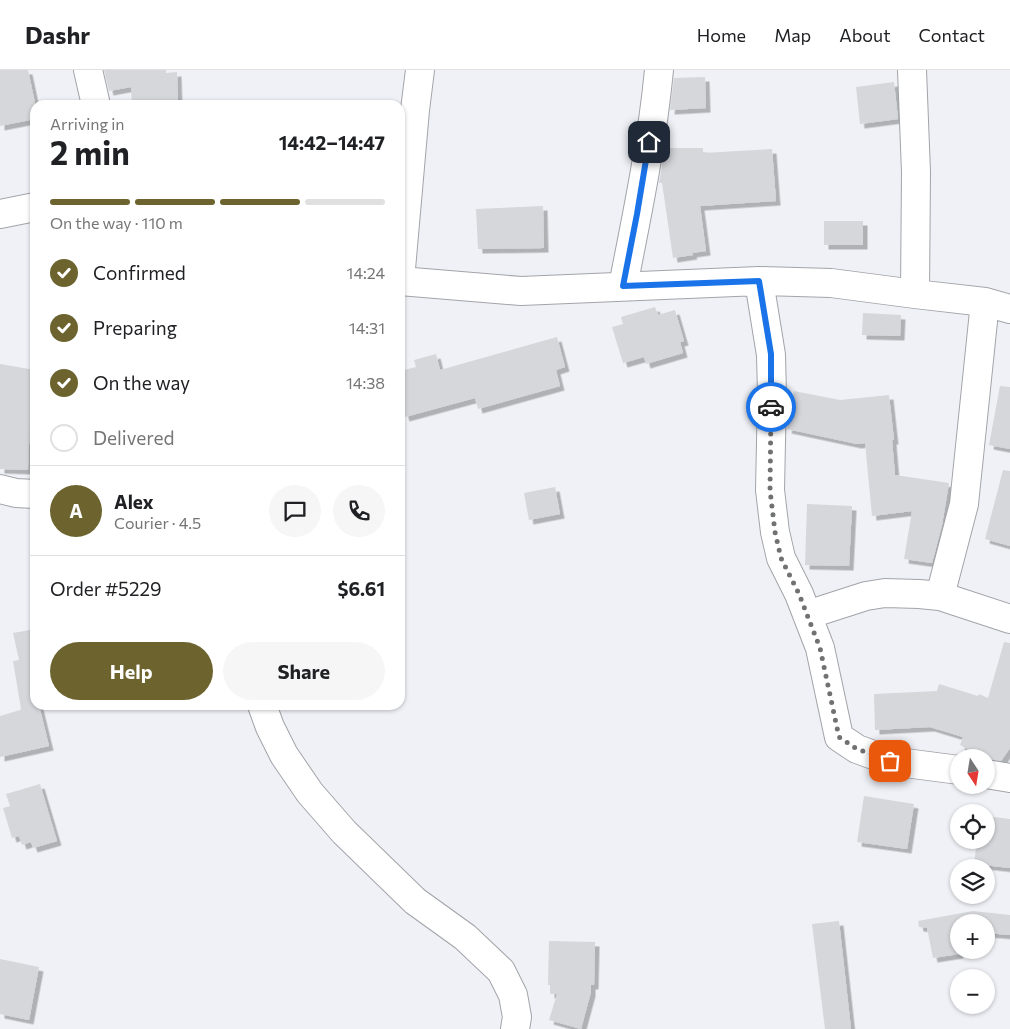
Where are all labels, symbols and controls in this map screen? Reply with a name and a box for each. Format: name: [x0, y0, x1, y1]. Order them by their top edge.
text: Dashr: [25, 20, 90, 49]
text: Home: [697, 24, 746, 46]
text: Map: [774, 24, 811, 46]
text: About: [839, 24, 891, 46]
text: Contact: [919, 24, 985, 46]
text: Arriving in: [50, 114, 124, 133]
pin: [628, 121, 670, 163]
icon: home: [635, 128, 663, 156]
text: 14:42–14:47: [279, 131, 385, 154]
text: 2 min: [50, 132, 130, 172]
text: On the way · 110 m: [50, 213, 183, 232]
icon: check: [50, 259, 78, 287]
text: Confirmed: [93, 261, 186, 284]
text: 14:24: [347, 263, 385, 282]
icon: check: [50, 314, 78, 342]
text: Preparing: [93, 316, 177, 339]
text: 14:31: [349, 318, 385, 337]
icon: check: [50, 369, 78, 397]
text: On the way: [93, 371, 190, 394]
text: 14:38: [346, 373, 385, 392]
courier: [746, 382, 796, 432]
icon: car: [757, 393, 785, 421]
text: Delivered: [93, 426, 174, 449]
button: chat: [269, 485, 321, 537]
button: phone: [333, 485, 385, 537]
text: Alex: [114, 490, 154, 513]
text: A: [69, 499, 83, 522]
text: Courier · 4.5: [114, 513, 201, 532]
text: Order #5229: [50, 577, 161, 600]
text: $6.61: [338, 577, 385, 600]
button: Help: [50, 642, 213, 700]
button: Share: [223, 642, 385, 700]
pin: [869, 740, 911, 782]
icon: bag: [876, 747, 904, 775]
north arrow: [950, 749, 995, 794]
map controls: [950, 749, 995, 1014]
button: locate: [950, 804, 995, 849]
button: layers: [950, 859, 995, 904]
button: +: [950, 914, 995, 959]
button: −: [950, 969, 995, 1014]

